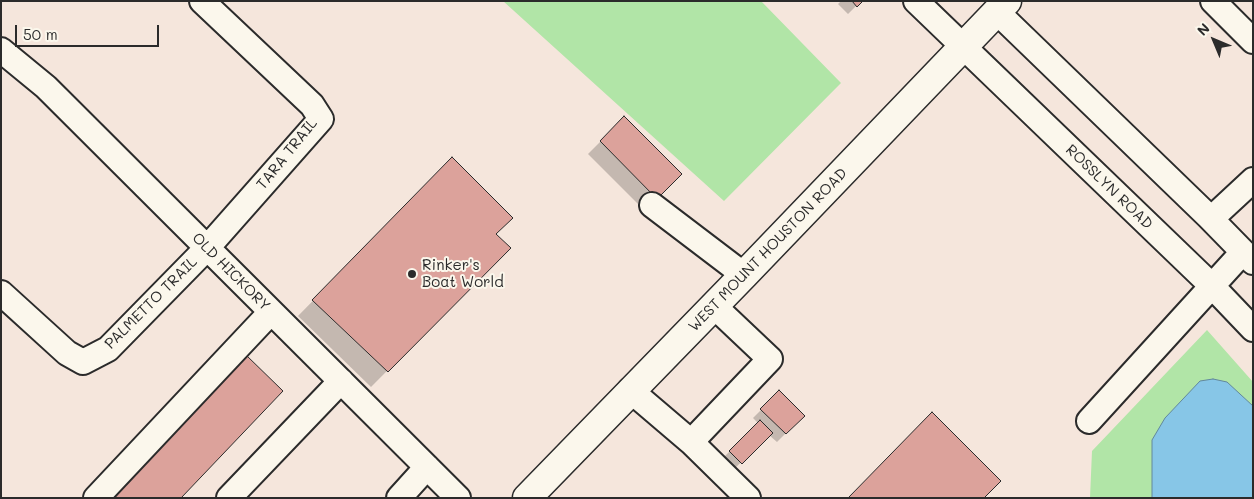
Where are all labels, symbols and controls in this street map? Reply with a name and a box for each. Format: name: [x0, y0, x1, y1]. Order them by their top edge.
scale bar: [18, 15, 161, 47]
north arrow: [1189, 15, 1239, 65]
text: N: [1193, 19, 1214, 40]
text: 50 m: [23, 24, 58, 44]
street label: TARA TRAIL: [253, 115, 321, 193]
street label: ROSSLYN ROAD: [1062, 141, 1156, 233]
street label: WEST MOUNT HOUSTON ROAD: [685, 164, 851, 336]
street label: OLD HICKORY: [188, 229, 274, 315]
street label: PALMETTO TRAIL: [101, 253, 201, 353]
place label: Rinker's Boat World: [422, 256, 504, 291]
marker: Rinker's Boat World: [406, 268, 418, 280]

